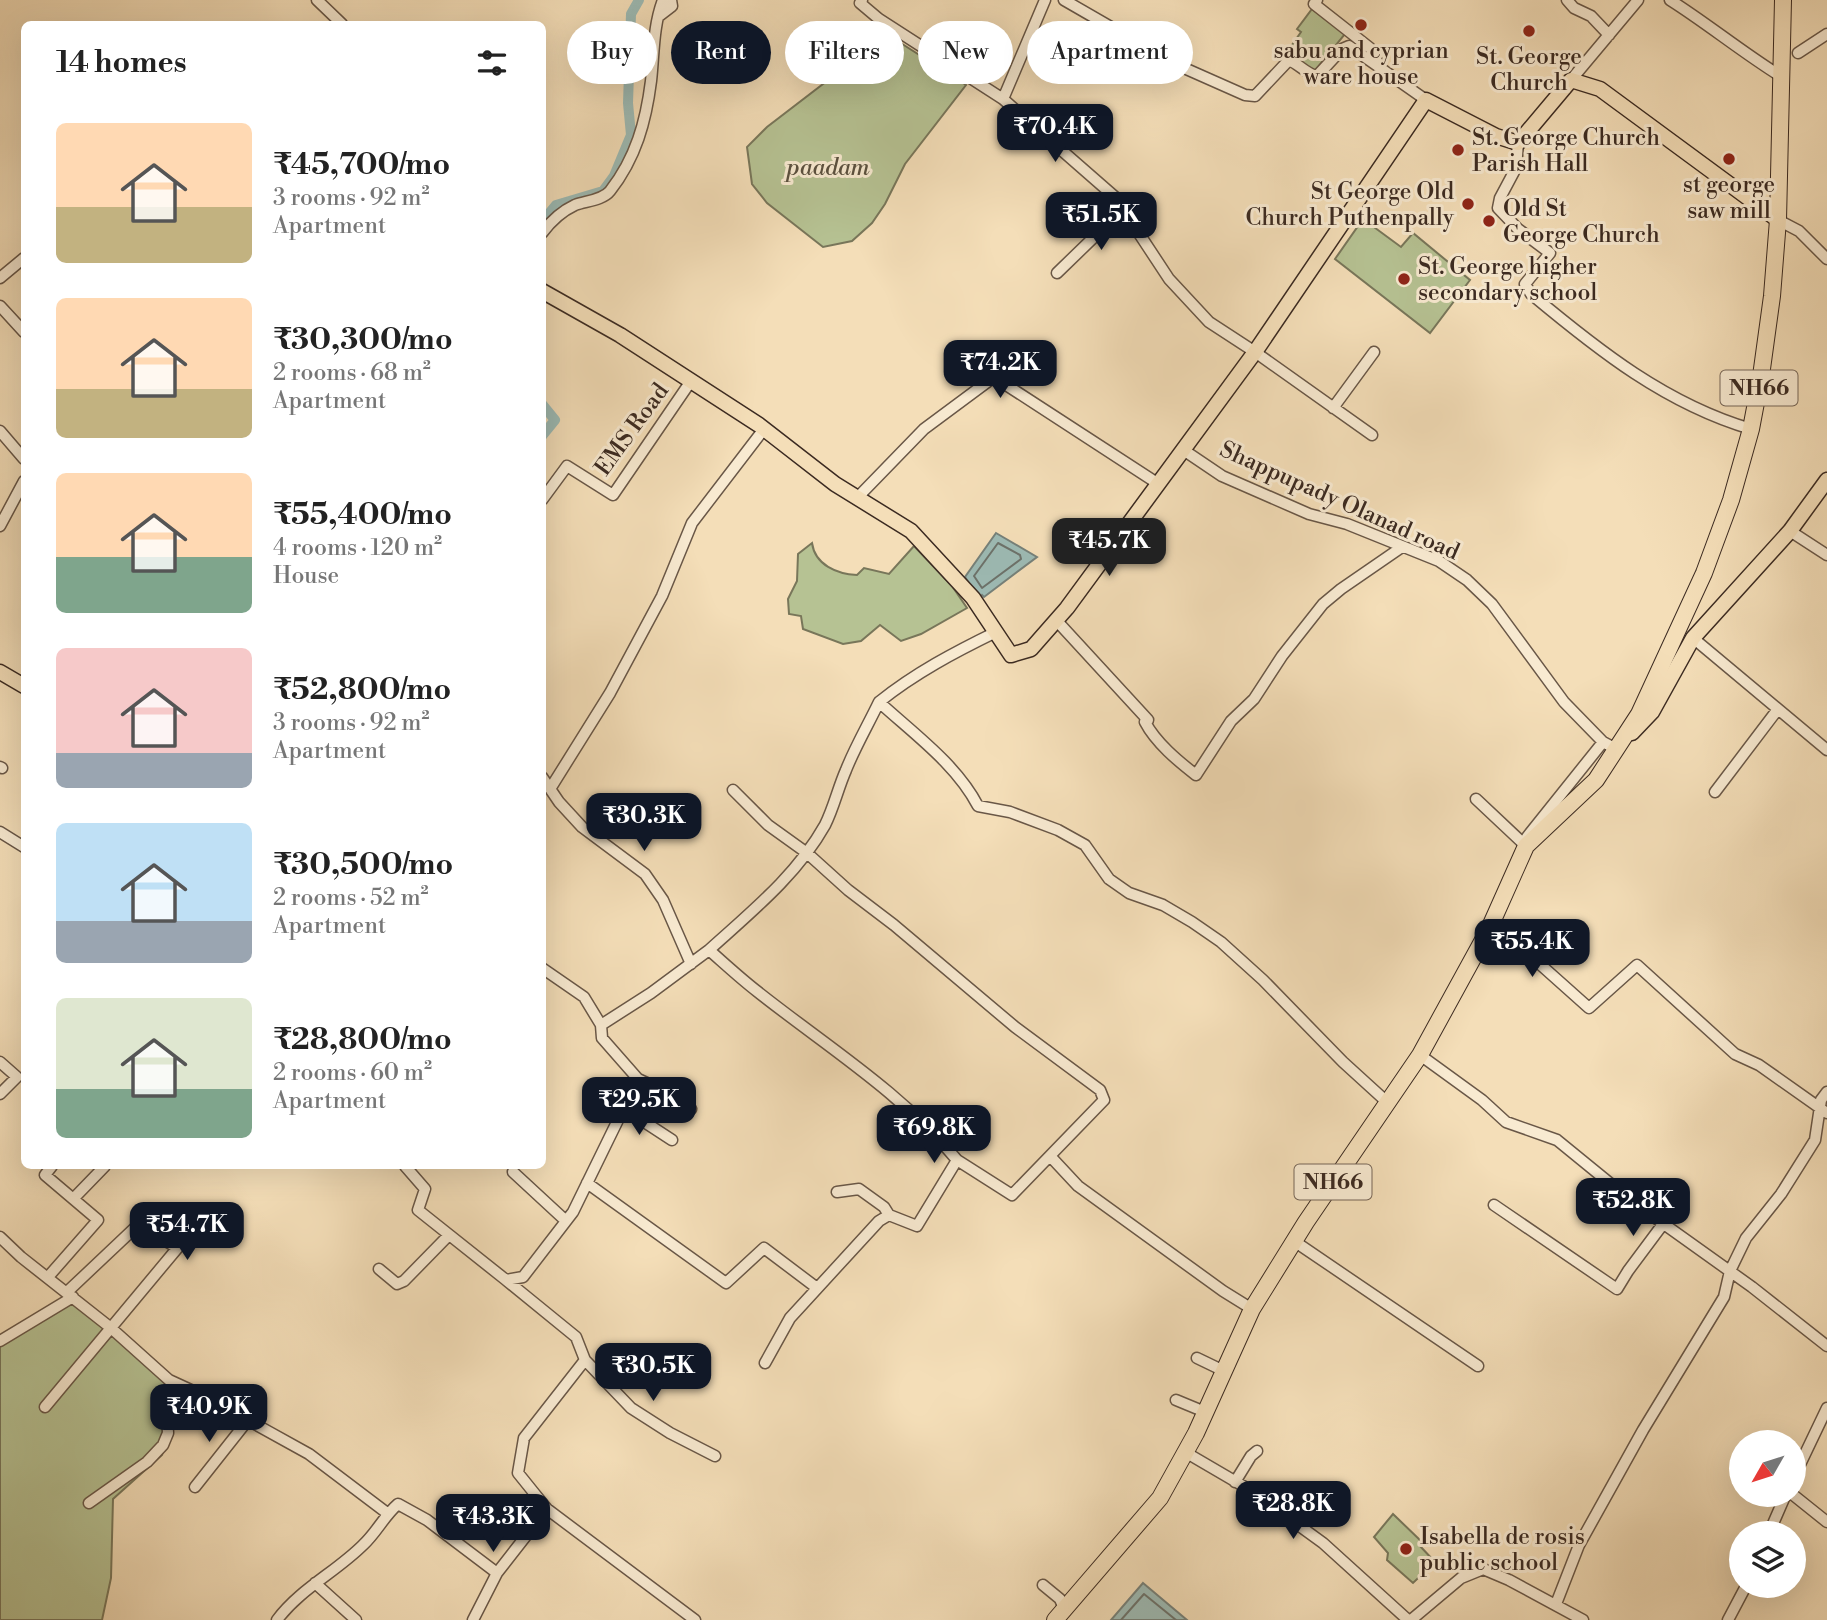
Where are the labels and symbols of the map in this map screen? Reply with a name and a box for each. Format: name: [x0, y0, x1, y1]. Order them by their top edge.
marker: sabu and cyprian ware house: [1353, 17, 1369, 33]
marker: St. George Church: [1521, 23, 1537, 39]
place label: sabu and cyprian ware house: [1273, 37, 1449, 91]
place label: St. George Church: [1476, 43, 1582, 97]
pin: ₹70.4K: [998, 104, 1112, 164]
place label: St. George Church Parish Hall: [1472, 124, 1660, 178]
marker: St. George Church Parish Hall: [1450, 142, 1466, 158]
marker: st george saw mill: [1721, 151, 1737, 167]
park label: paadam: [783, 154, 870, 182]
place label: st george saw mill: [1683, 171, 1775, 225]
place label: St George Old Church Puthenpally: [1246, 178, 1455, 232]
pin: ₹51.5K: [1044, 192, 1158, 252]
place label: Old St George Church: [1503, 195, 1660, 249]
marker: St George Old Church Puthenpally: [1460, 196, 1476, 212]
marker: Old St George Church: [1481, 213, 1497, 229]
place label: St. George higher secondary school: [1418, 253, 1597, 307]
marker: St. George higher secondary school: [1396, 271, 1412, 287]
pin: ₹74.2K: [943, 340, 1057, 400]
road number: NH66: [1720, 370, 1798, 406]
street label: EMS Road: [589, 378, 675, 481]
street label: Shappupady Olanad road: [1215, 435, 1464, 566]
pin: ₹45.7K: [1052, 518, 1166, 578]
pin: ₹30.3K: [587, 794, 701, 853]
pin: ₹55.4K: [1475, 920, 1589, 979]
pin: ₹29.5K: [582, 1078, 696, 1137]
pin: ₹69.8K: [877, 1106, 991, 1165]
road number: NH66: [1294, 1164, 1372, 1200]
pin: ₹52.8K: [1576, 1178, 1690, 1238]
pin: ₹54.7K: [130, 1202, 244, 1262]
pin: ₹30.5K: [596, 1344, 710, 1403]
pin: ₹40.9K: [152, 1384, 266, 1444]
north arrow: [1729, 1430, 1806, 1507]
pin: ₹28.8K: [1236, 1482, 1350, 1541]
pin: ₹43.3K: [436, 1494, 550, 1554]
place label: Isabella de rosis public school: [1420, 1523, 1585, 1577]
marker: Isabella de rosis public school: [1398, 1541, 1414, 1557]

